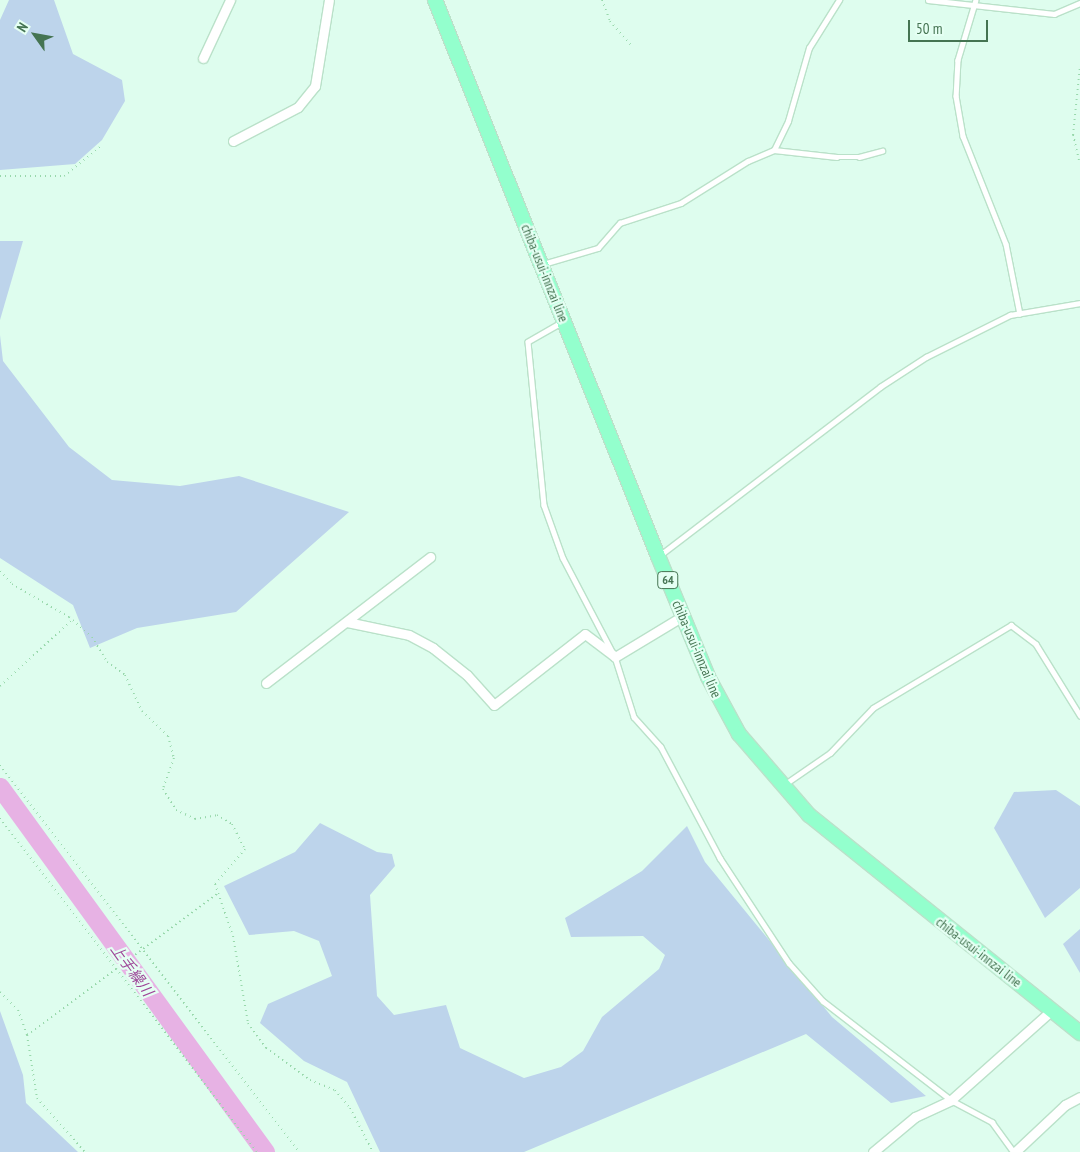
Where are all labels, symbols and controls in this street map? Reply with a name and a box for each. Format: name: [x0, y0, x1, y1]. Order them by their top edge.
north arrow: [10, 10, 60, 60]
scale bar: [910, 10, 990, 42]
text: N: [13, 19, 32, 35]
text: 50 m: [916, 19, 942, 38]
street label: chiba-usui-innzai line: [518, 222, 572, 324]
road number: 64: [657, 570, 679, 590]
street label: chiba-usui-innzai line: [669, 598, 725, 700]
street label: chiba-usui-innzai line: [933, 913, 1025, 991]
water label: 上手繰川: [107, 940, 157, 1000]

